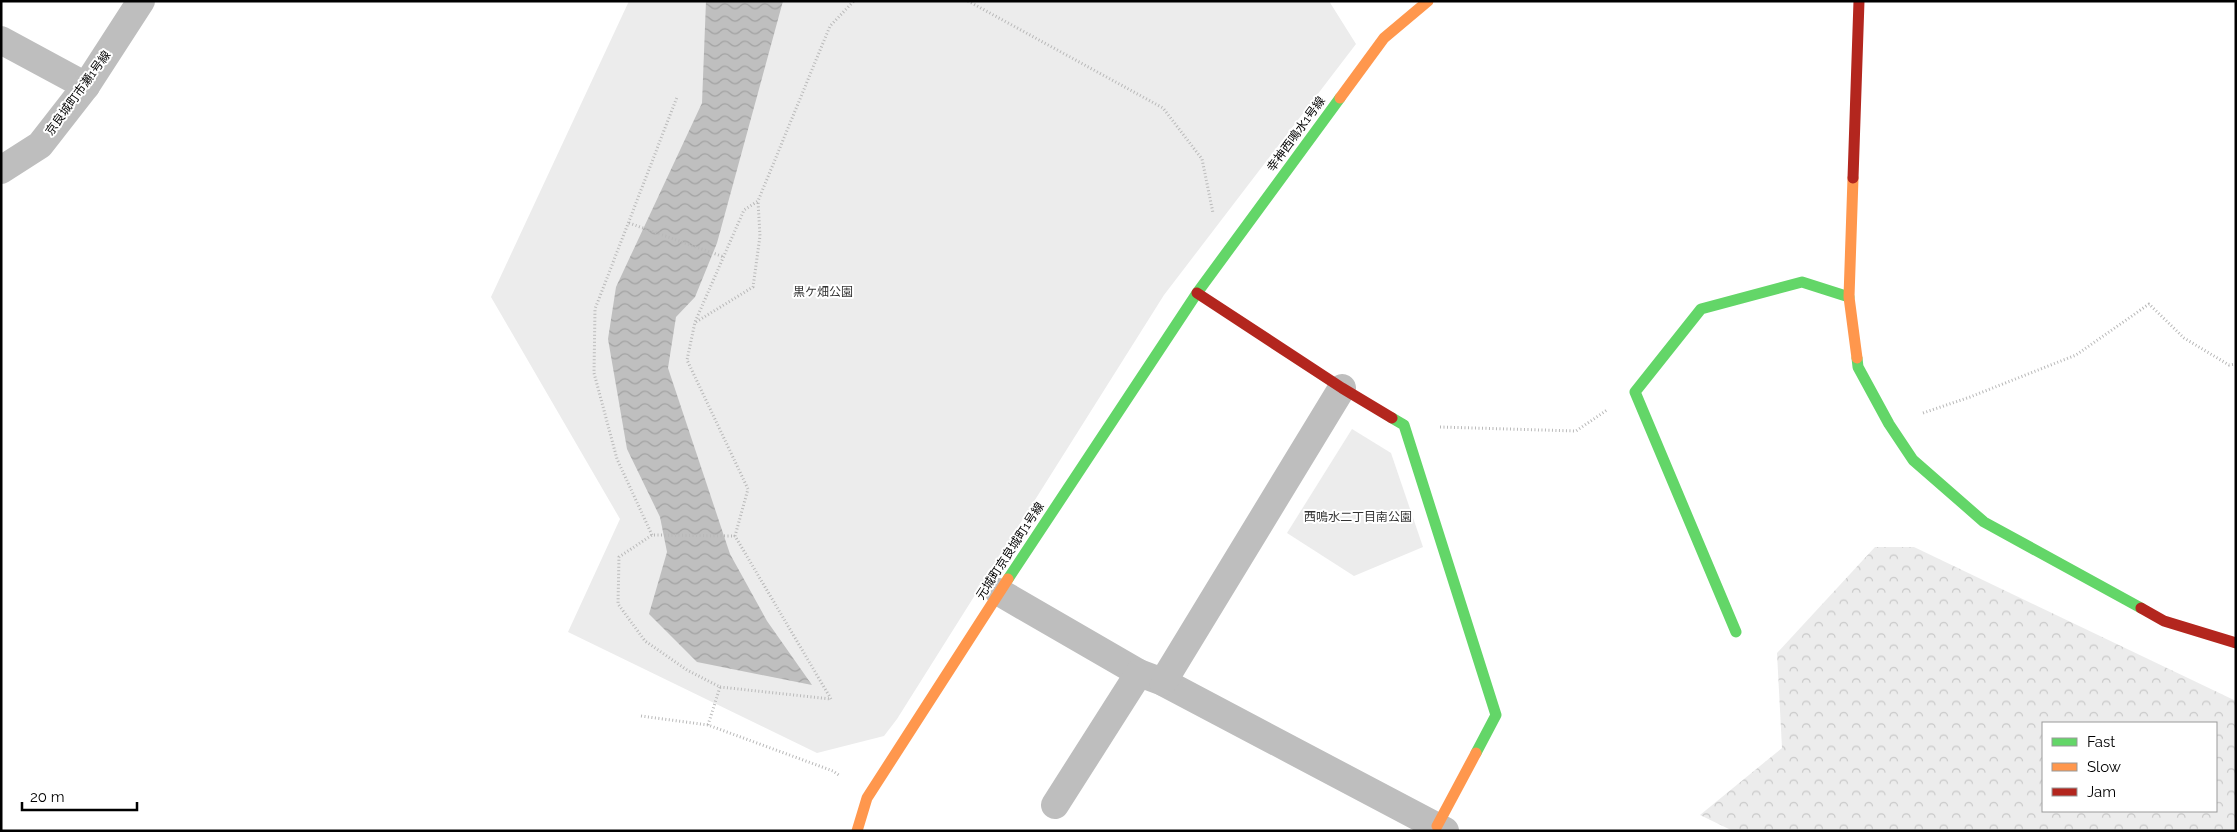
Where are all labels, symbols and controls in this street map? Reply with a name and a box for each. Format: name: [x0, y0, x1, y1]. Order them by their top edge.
street label: 京良城町市瀬1号線: [43, 48, 113, 138]
street label: 幸神西鳴水1号線: [1264, 94, 1328, 174]
park label: 黒ケ畑公園: [793, 285, 853, 299]
street label: 元城町京良城町1号線: [973, 500, 1047, 602]
park label: 西鳴水二丁目南公園: [1304, 510, 1412, 524]
legend: [2042, 722, 2217, 812]
text: Fast: [2087, 733, 2115, 751]
text: Slow: [2087, 758, 2121, 776]
scale bar: [22, 780, 138, 812]
text: Jam: [2087, 783, 2116, 801]
text: 20 m: [30, 788, 65, 806]

